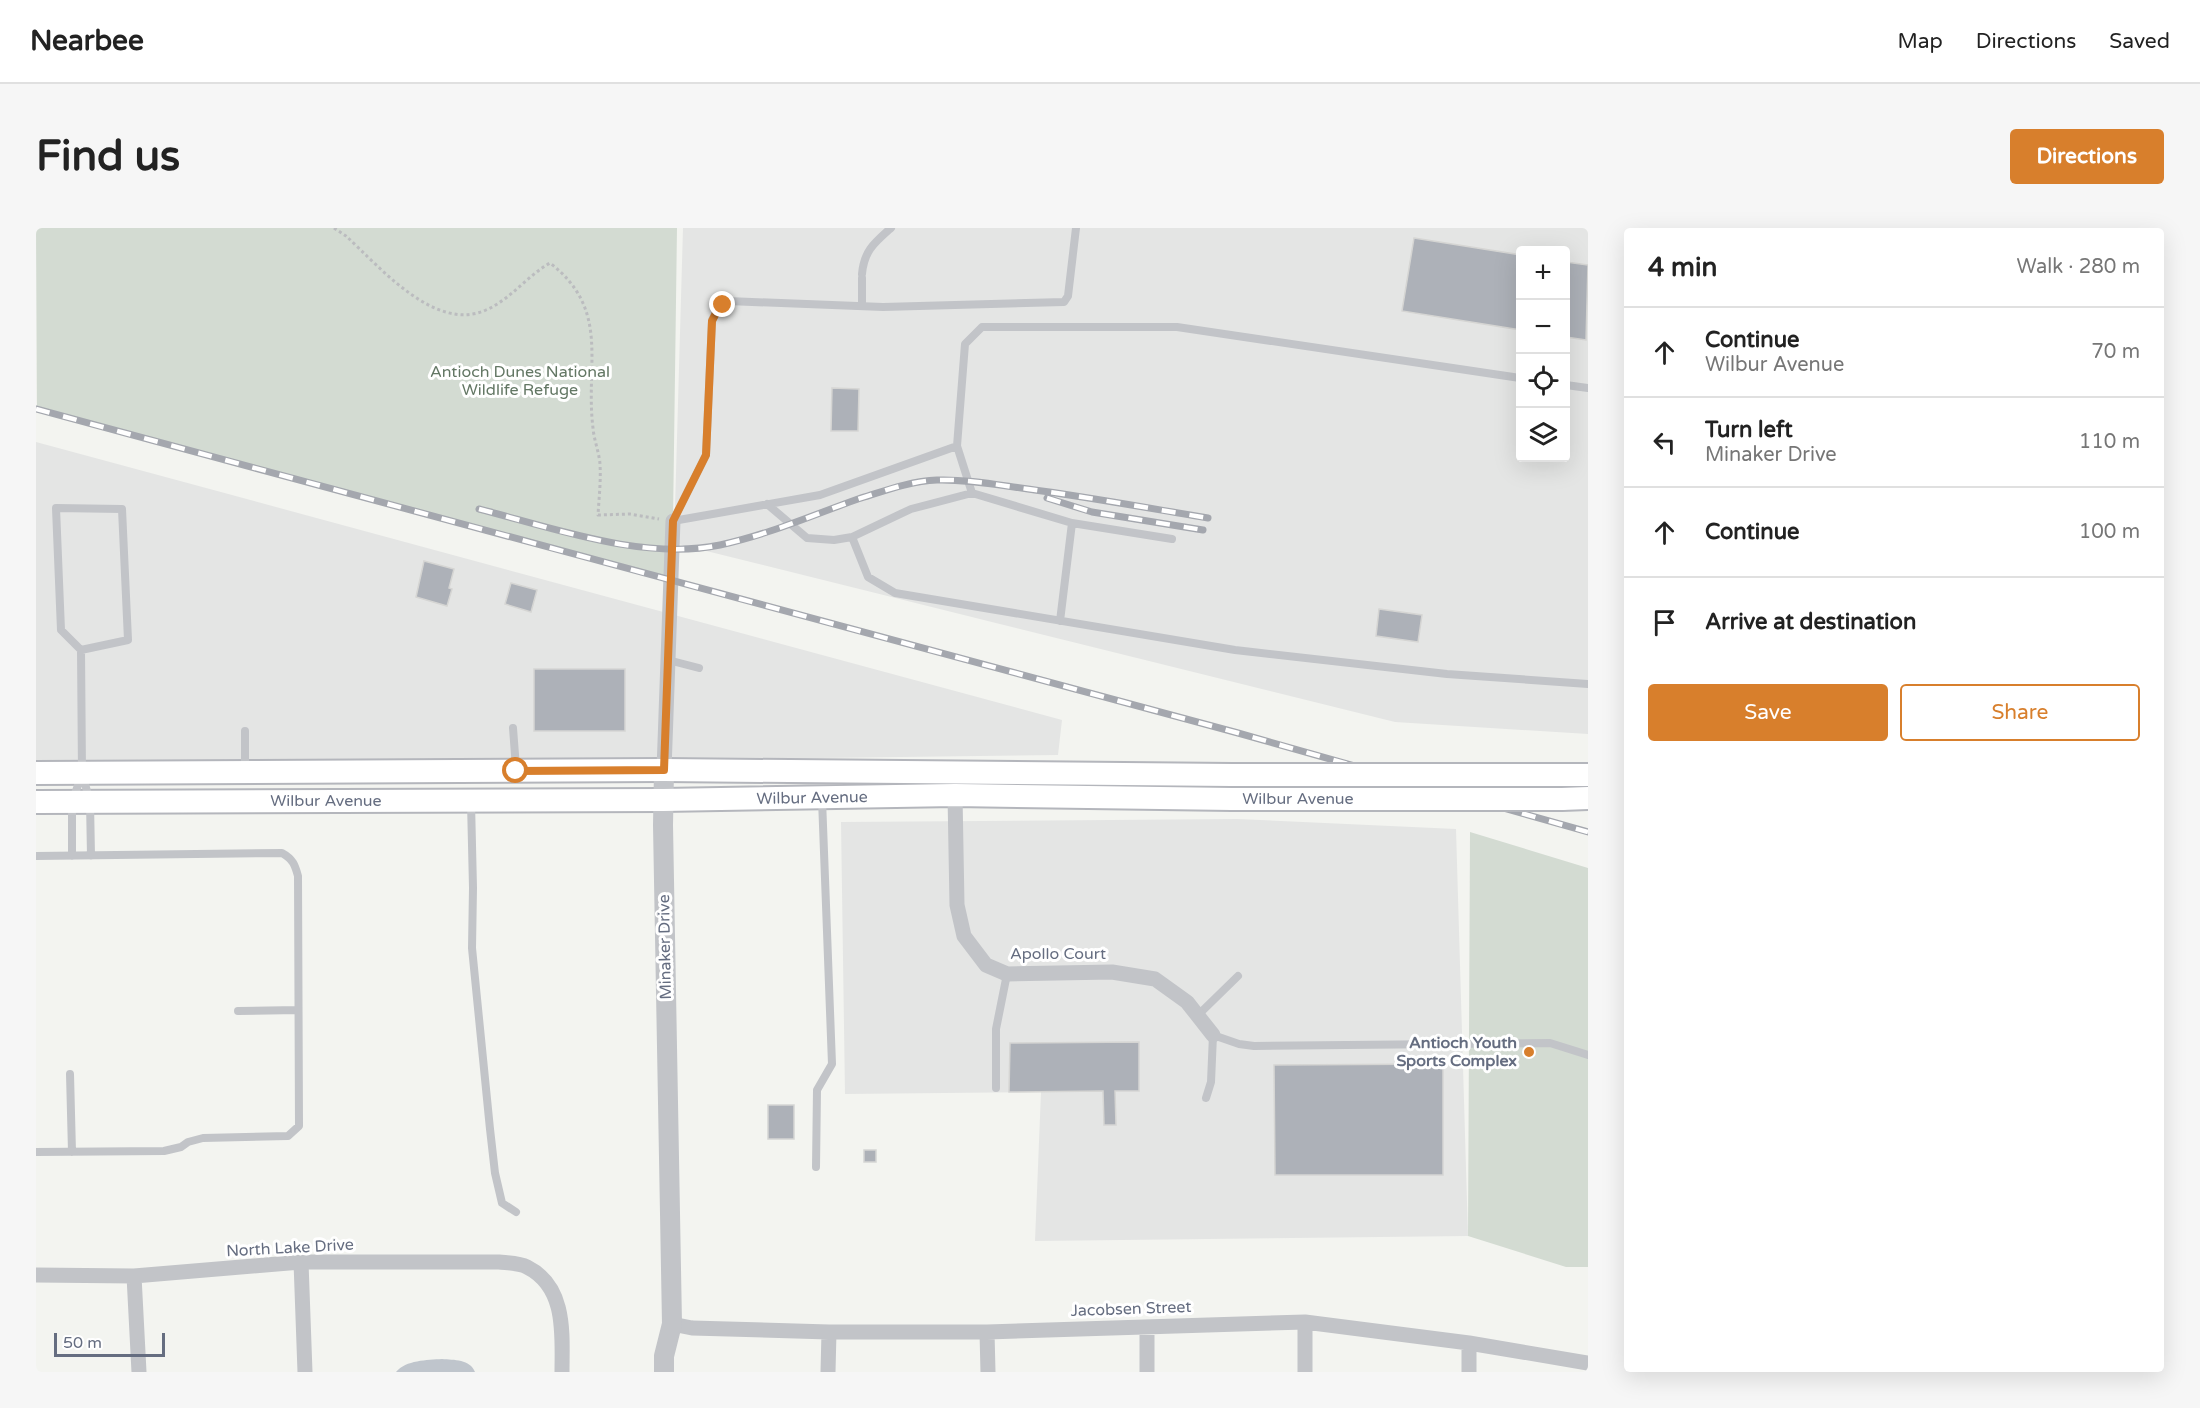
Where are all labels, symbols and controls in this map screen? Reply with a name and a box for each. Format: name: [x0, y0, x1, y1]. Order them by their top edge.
text: Nearbee: [30, 24, 144, 58]
text: Map: [1897, 29, 1943, 54]
text: Directions: [1976, 29, 2076, 54]
text: Saved: [2109, 29, 2170, 54]
button: Directions: [2010, 129, 2164, 184]
text: Find us: [36, 131, 180, 182]
map controls: [1516, 246, 1570, 462]
button: +: [1516, 246, 1570, 300]
text: 4 min: [1648, 252, 1717, 283]
text: Walk · 280 m: [2017, 255, 2140, 279]
route end: [709, 291, 735, 317]
button: −: [1516, 300, 1570, 354]
text: Continue: [1705, 327, 1800, 353]
icon: ahead: [1648, 336, 1681, 369]
text: 70 m: [2091, 340, 2140, 364]
text: Wilbur Avenue: [1705, 353, 1844, 377]
button: locate: [1516, 354, 1570, 408]
park label: Antioch Dunes National Wildlife Refuge: [430, 362, 610, 400]
button: layers: [1516, 408, 1570, 462]
text: Turn left: [1705, 417, 1793, 443]
icon: left: [1648, 426, 1681, 459]
text: 110 m: [2079, 430, 2140, 454]
text: Minaker Drive: [1705, 443, 1837, 467]
icon: ahead: [1648, 516, 1681, 549]
text: Continue: [1705, 519, 1800, 545]
text: 100 m: [2079, 520, 2140, 544]
icon: arrive: [1648, 606, 1681, 639]
text: Arrive at destination: [1705, 609, 1916, 635]
button: Save: [1648, 684, 1888, 741]
button: Share: [1900, 684, 2140, 741]
route start: [502, 757, 528, 783]
street label: Wilbur Avenue: [756, 787, 868, 809]
street label: Wilbur Avenue: [1242, 789, 1354, 809]
street label: Wilbur Avenue: [270, 791, 382, 811]
street label: Minaker Drive: [654, 894, 676, 1000]
street label: Apollo Court: [1010, 944, 1106, 964]
place label: Antioch Youth Sports Complex: [1396, 1033, 1517, 1071]
marker: Antioch Youth Sports Complex: [1522, 1045, 1536, 1059]
street label: North Lake Drive: [226, 1235, 354, 1261]
street label: Jacobsen Street: [1070, 1297, 1192, 1321]
scale bar: [54, 1330, 165, 1358]
text: 50 m: [63, 1333, 102, 1353]

